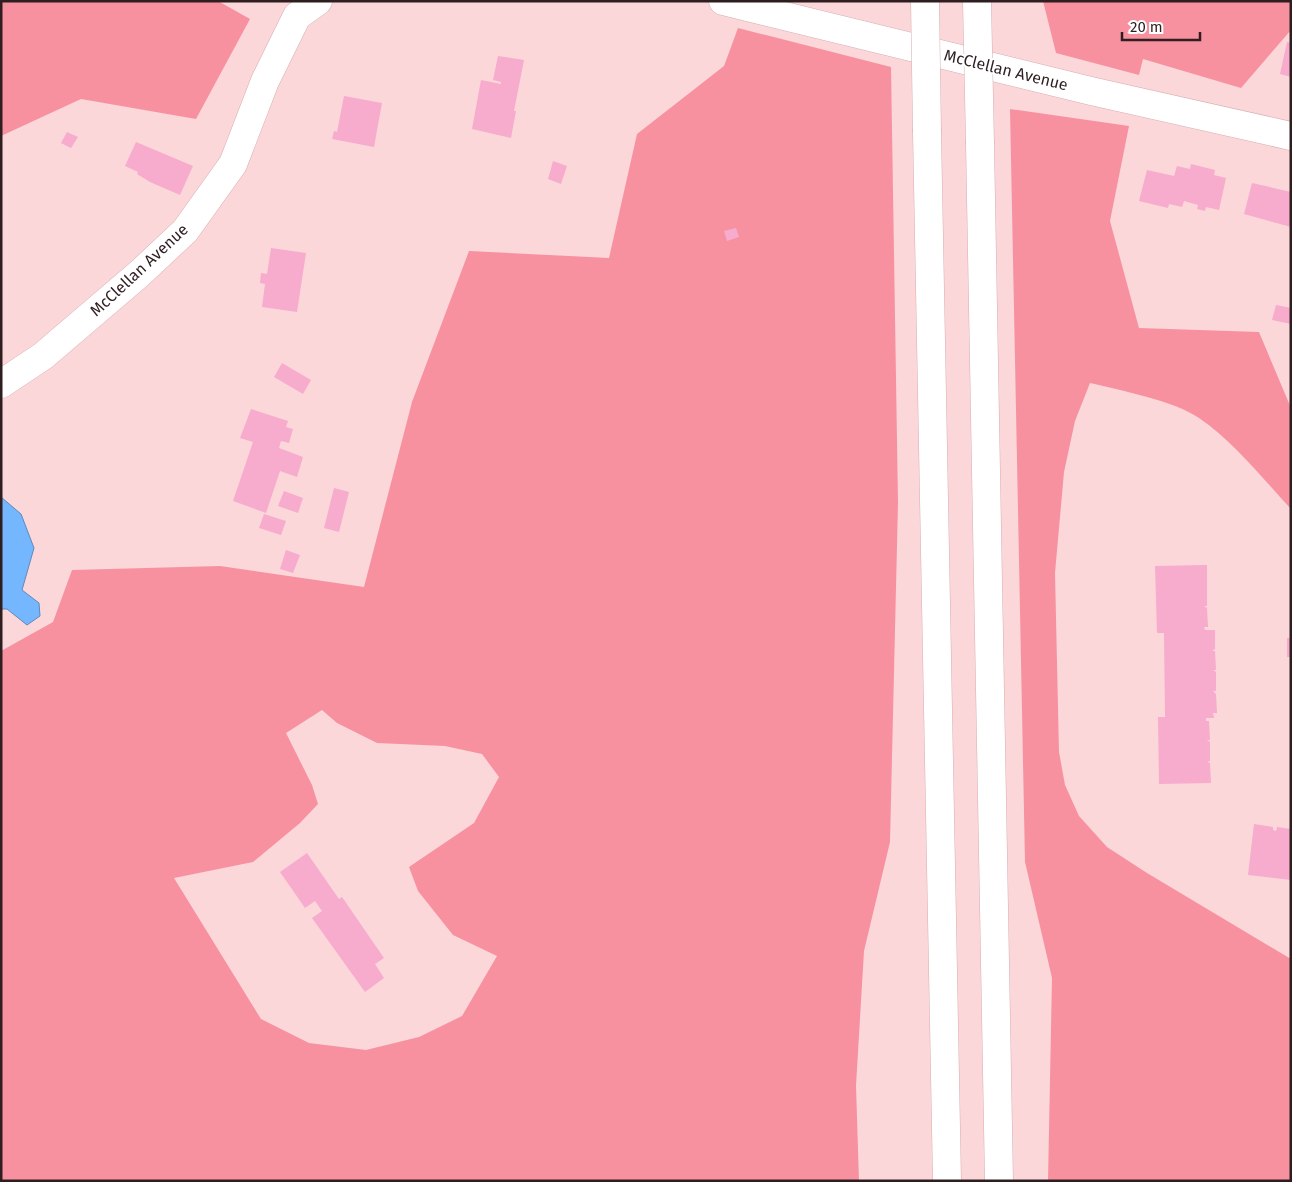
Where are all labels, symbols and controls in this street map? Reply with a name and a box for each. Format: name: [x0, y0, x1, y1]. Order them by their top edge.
scale bar: [1122, 10, 1200, 42]
text: 20 m: [1130, 18, 1163, 36]
street label: McClellan Avenue: [942, 45, 1070, 95]
street label: McClellan Avenue: [86, 220, 192, 320]

